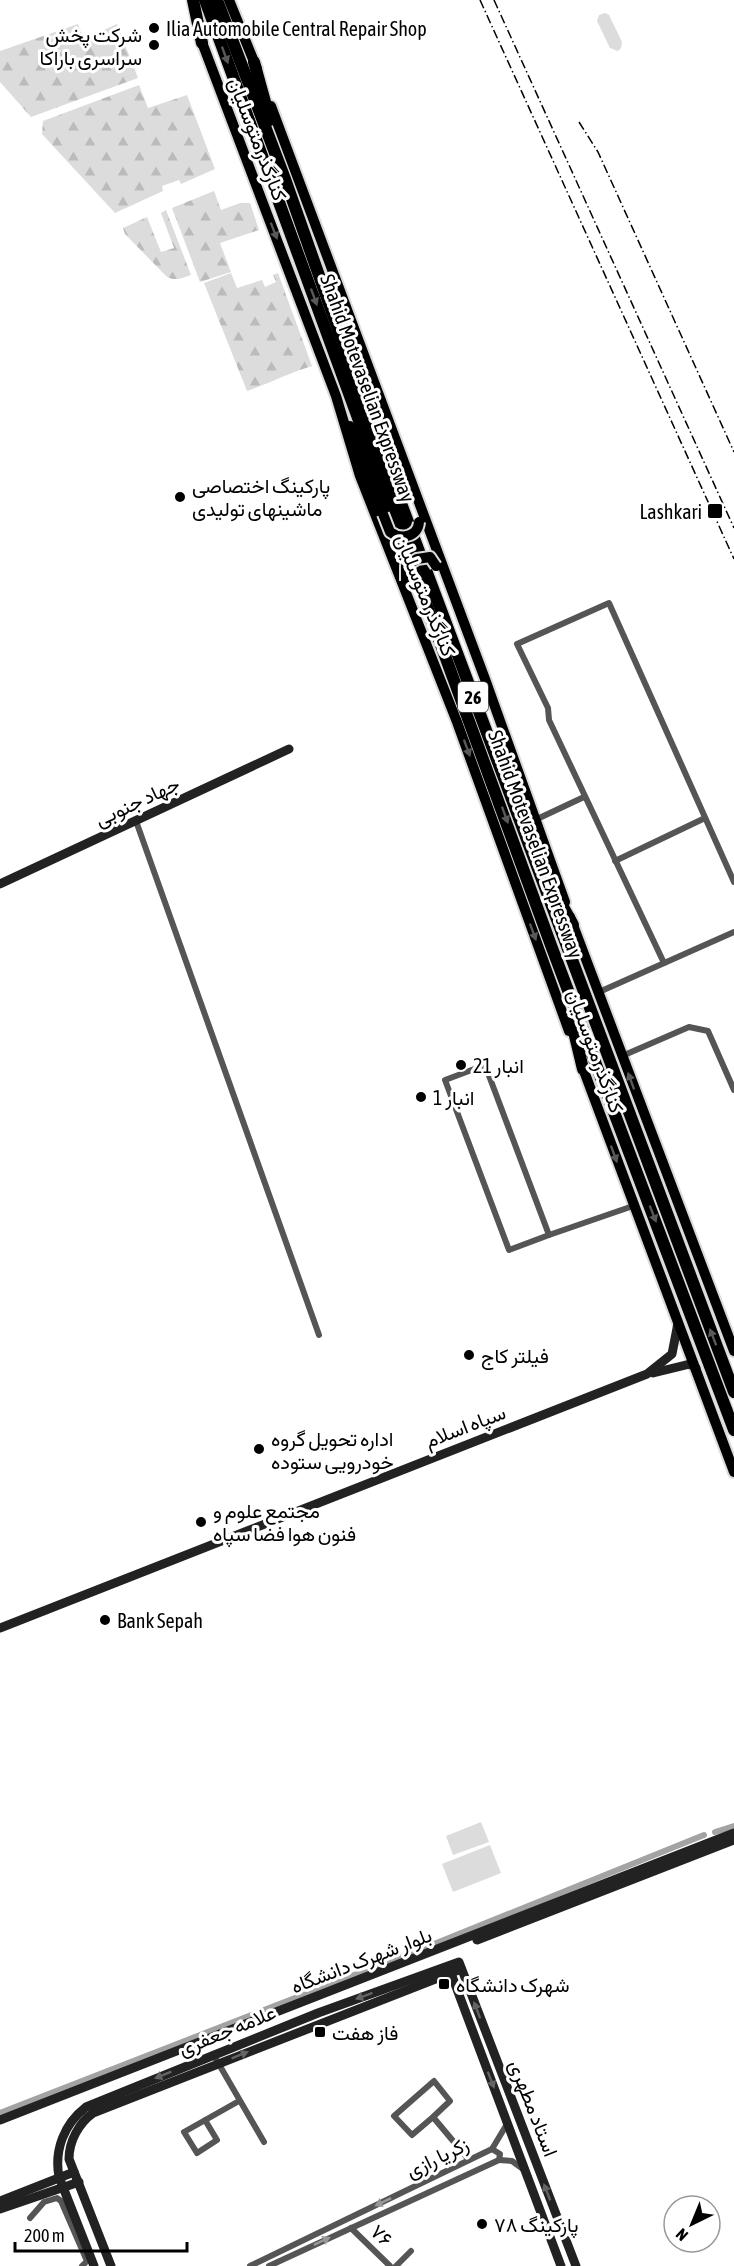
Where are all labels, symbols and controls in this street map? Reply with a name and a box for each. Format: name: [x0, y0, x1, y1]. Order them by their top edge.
place label: Ilia Automobile Central Repair Shop: [166, 17, 427, 40]
marker: Ilia Automobile Central Repair Shop: [147, 21, 161, 35]
place label: شرکت پخش سراسری باراکا: [40, 23, 142, 71]
marker: شرکت پخش سراسری باراکا: [147, 38, 161, 52]
one-way arrow: [220, 46, 230, 64]
street label: کنارگذر متوسلیان: [222, 74, 292, 205]
one-way arrow: [269, 223, 279, 241]
street label: Shahid Motevaselian Expressway: [316, 271, 420, 505]
one-way arrow: [310, 288, 319, 306]
place label: پارکینگ اختصاصی ماشینهای تولیدی: [192, 474, 330, 522]
marker: پارکینگ اختصاصی ماشینهای تولیدی: [173, 490, 187, 504]
place label: Lashkari: [640, 500, 702, 523]
marker: Lashkari: [706, 502, 724, 520]
street label: کنارگذر متوسلیان: [389, 531, 461, 660]
road number: 26: [458, 682, 488, 712]
street label: Shahid Motevaselian Expressway: [484, 727, 588, 961]
one-way arrow: [462, 739, 472, 757]
street label: جهاد جنوبی: [91, 771, 184, 832]
one-way arrow: [500, 806, 510, 824]
one-way arrow: [529, 923, 539, 941]
street label: کنارگذر متوسلیان: [561, 986, 629, 1117]
place label: انبار 21: [473, 1054, 524, 1079]
marker: انبار 21: [454, 1058, 468, 1072]
one-way arrow: [625, 1072, 635, 1090]
place label: انبار 1: [433, 1086, 475, 1111]
marker: انبار 1: [414, 1090, 428, 1104]
one-way arrow: [610, 1145, 620, 1163]
one-way arrow: [648, 1206, 658, 1224]
one-way arrow: [708, 1328, 717, 1346]
place label: فیلتر کاج: [481, 1344, 549, 1370]
marker: فیلتر کاج: [462, 1348, 476, 1362]
street label: سپاه اسلام: [421, 1400, 510, 1455]
place label: اداره تحویل گروه خودرویی ستوده: [271, 1427, 394, 1475]
marker: اداره تحویل گروه خودرویی ستوده: [252, 1442, 266, 1456]
place label: مجتمع علوم و فنون هوا فضا سپاه: [213, 1499, 356, 1548]
marker: مجتمع علوم و فنون هوا فضا سپاه: [194, 1515, 208, 1529]
place label: Bank Sepah: [117, 1609, 203, 1632]
marker: Bank Sepah: [98, 1613, 112, 1627]
street label: بلوار شهرک دانشگاه: [287, 1923, 435, 1999]
place label: شهرک دانشگاه: [456, 1973, 569, 1998]
marker: شهرک دانشگاه: [437, 1977, 451, 1991]
one-way arrow: [355, 1992, 373, 2002]
street label: علامه جعفری: [175, 2000, 280, 2062]
one-way arrow: [471, 2001, 481, 2019]
place label: فاز هفت: [332, 2021, 398, 2046]
marker: فاز هفت: [313, 2025, 327, 2039]
one-way arrow: [232, 2050, 250, 2060]
street label: استاد مطهری: [503, 2056, 563, 2160]
one-way arrow: [154, 2071, 172, 2080]
one-way arrow: [487, 2071, 496, 2089]
street label: زکریا رازی: [402, 2132, 473, 2184]
one-way arrow: [542, 2183, 551, 2201]
north arrow: [662, 2194, 722, 2254]
one-way arrow: [375, 2197, 392, 2207]
place label: پارکینگ ۷۸: [494, 2213, 578, 2239]
scale bar: [15, 2215, 188, 2253]
marker: پارکینگ ۷۸: [475, 2217, 489, 2231]
street label: ۷۶: [366, 2219, 398, 2251]
text: 200 m: [24, 2225, 65, 2246]
text: N: [672, 2225, 691, 2245]
one-way arrow: [313, 2237, 330, 2246]

